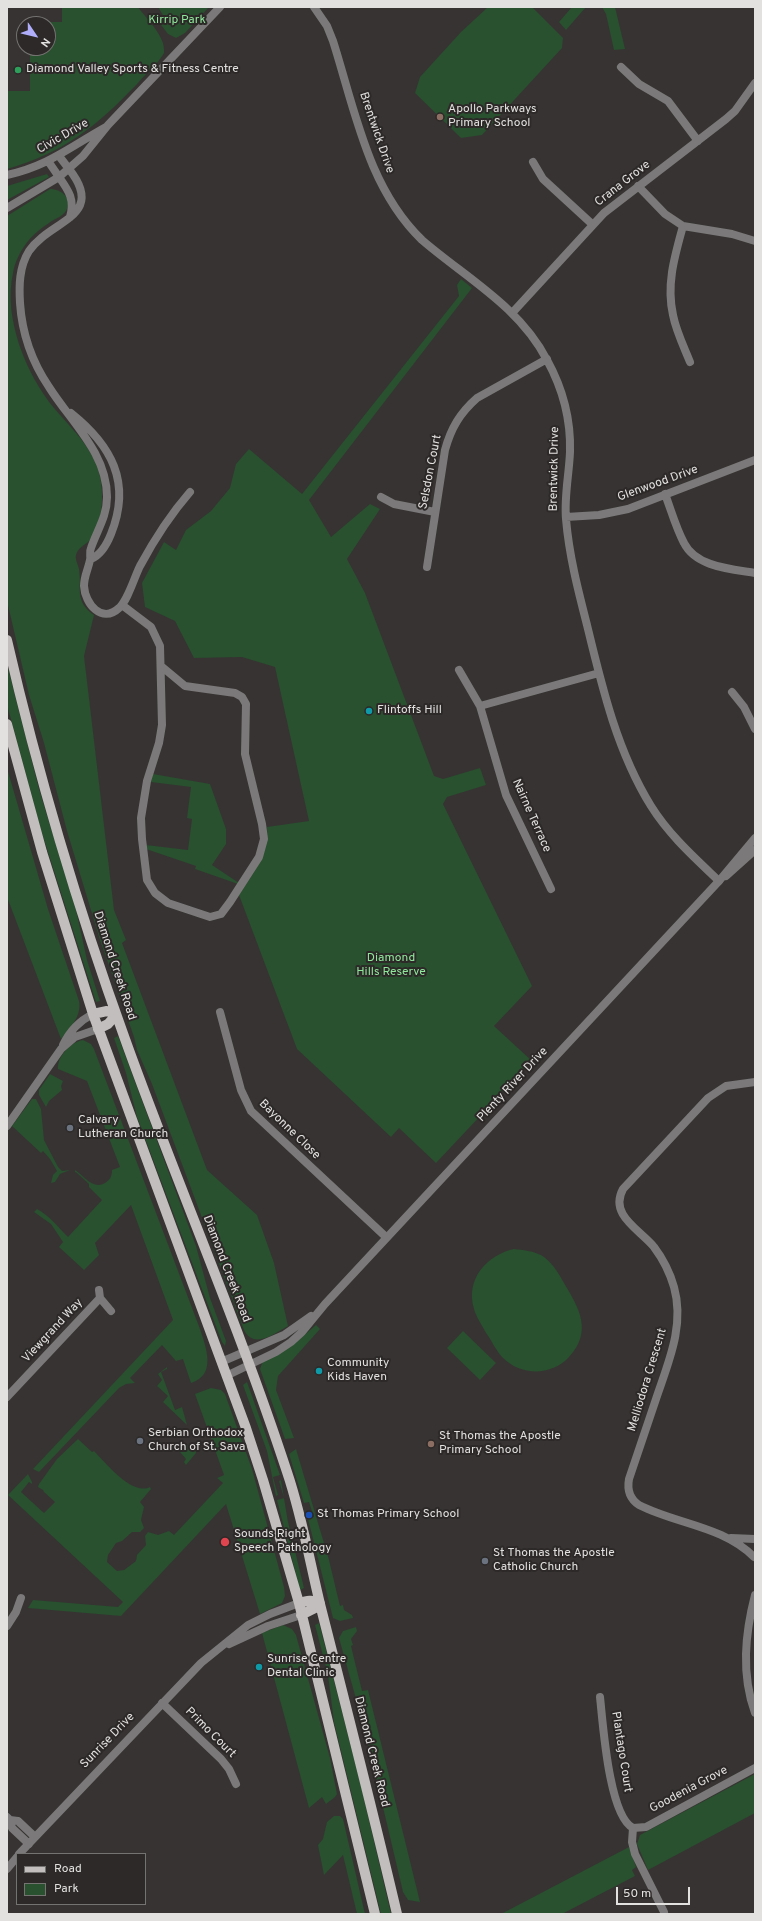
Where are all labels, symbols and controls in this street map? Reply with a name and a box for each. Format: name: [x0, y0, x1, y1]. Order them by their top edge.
park label: Kirrip Park: [148, 14, 206, 28]
north arrow: [16, 16, 56, 56]
text: N: [37, 35, 53, 50]
place label: Diamond Valley Sports & Fitness Centre: [26, 63, 239, 77]
marker: Diamond Valley Sports & Fitness Centre: [13, 65, 23, 75]
street label: Brentwick Drive: [355, 90, 397, 176]
place label: Apollo Parkways Primary School: [448, 103, 537, 131]
marker: Apollo Parkways Primary School: [435, 112, 445, 122]
street label: Civic Drive: [35, 116, 91, 158]
street label: Crana Grove: [592, 158, 654, 210]
street label: Brentwick Drive: [547, 426, 563, 512]
street label: Selsdon Court: [417, 433, 445, 511]
street label: Glenwood Drive: [616, 463, 700, 505]
place label: Flintoffs Hill: [377, 704, 442, 718]
marker: Flintoffs Hill: [364, 706, 374, 716]
street label: Nairne Terrace: [508, 777, 554, 855]
street label: Diamond Creek Road: [90, 910, 138, 1022]
park label: Diamond Hills Reserve: [356, 952, 426, 980]
street label: Plenty River Drive: [475, 1045, 551, 1125]
street label: Bayonne Close: [255, 1097, 323, 1163]
place label: Calvary Lutheran Church: [78, 1114, 168, 1142]
marker: Calvary Lutheran Church: [65, 1123, 75, 1133]
street label: Diamond Creek Road: [199, 1213, 253, 1325]
street label: Viewgrand Way: [20, 1296, 86, 1366]
street label: Melliodora Crescent: [625, 1327, 671, 1433]
place label: Community Kids Haven: [327, 1357, 389, 1385]
marker: Community Kids Haven: [314, 1366, 324, 1376]
place label: Serbian Orthodox Church of St. Sava: [148, 1427, 245, 1455]
place label: St Thomas the Apostle Primary School: [439, 1430, 561, 1458]
marker: Serbian Orthodox Church of St. Sava: [135, 1436, 145, 1446]
marker: St Thomas the Apostle Primary School: [426, 1439, 436, 1449]
place label: St Thomas Primary School: [317, 1508, 459, 1522]
marker: St Thomas Primary School: [304, 1510, 314, 1520]
place label: Sounds Right Speech Pathology: [234, 1528, 332, 1556]
marker: Sounds Right Speech Pathology: [219, 1536, 231, 1548]
place label: St Thomas the Apostle Catholic Church: [493, 1547, 615, 1575]
marker: St Thomas the Apostle Catholic Church: [480, 1556, 490, 1566]
place label: Sunrise Centre Dental Clinic: [267, 1653, 346, 1681]
marker: Sunrise Centre Dental Clinic: [254, 1662, 264, 1672]
street label: Diamond Creek Road: [350, 1695, 392, 1809]
street label: Primo Court: [182, 1705, 238, 1761]
street label: Sunrise Drive: [78, 1710, 138, 1772]
street label: Plantago Court: [608, 1711, 634, 1793]
street label: Goodenia Grove: [648, 1763, 730, 1817]
legend: [16, 1853, 146, 1905]
text: Road: [54, 1861, 82, 1877]
scale bar: [618, 1879, 692, 1905]
text: Park: [54, 1881, 79, 1897]
text: 50 m: [623, 1886, 651, 1902]

